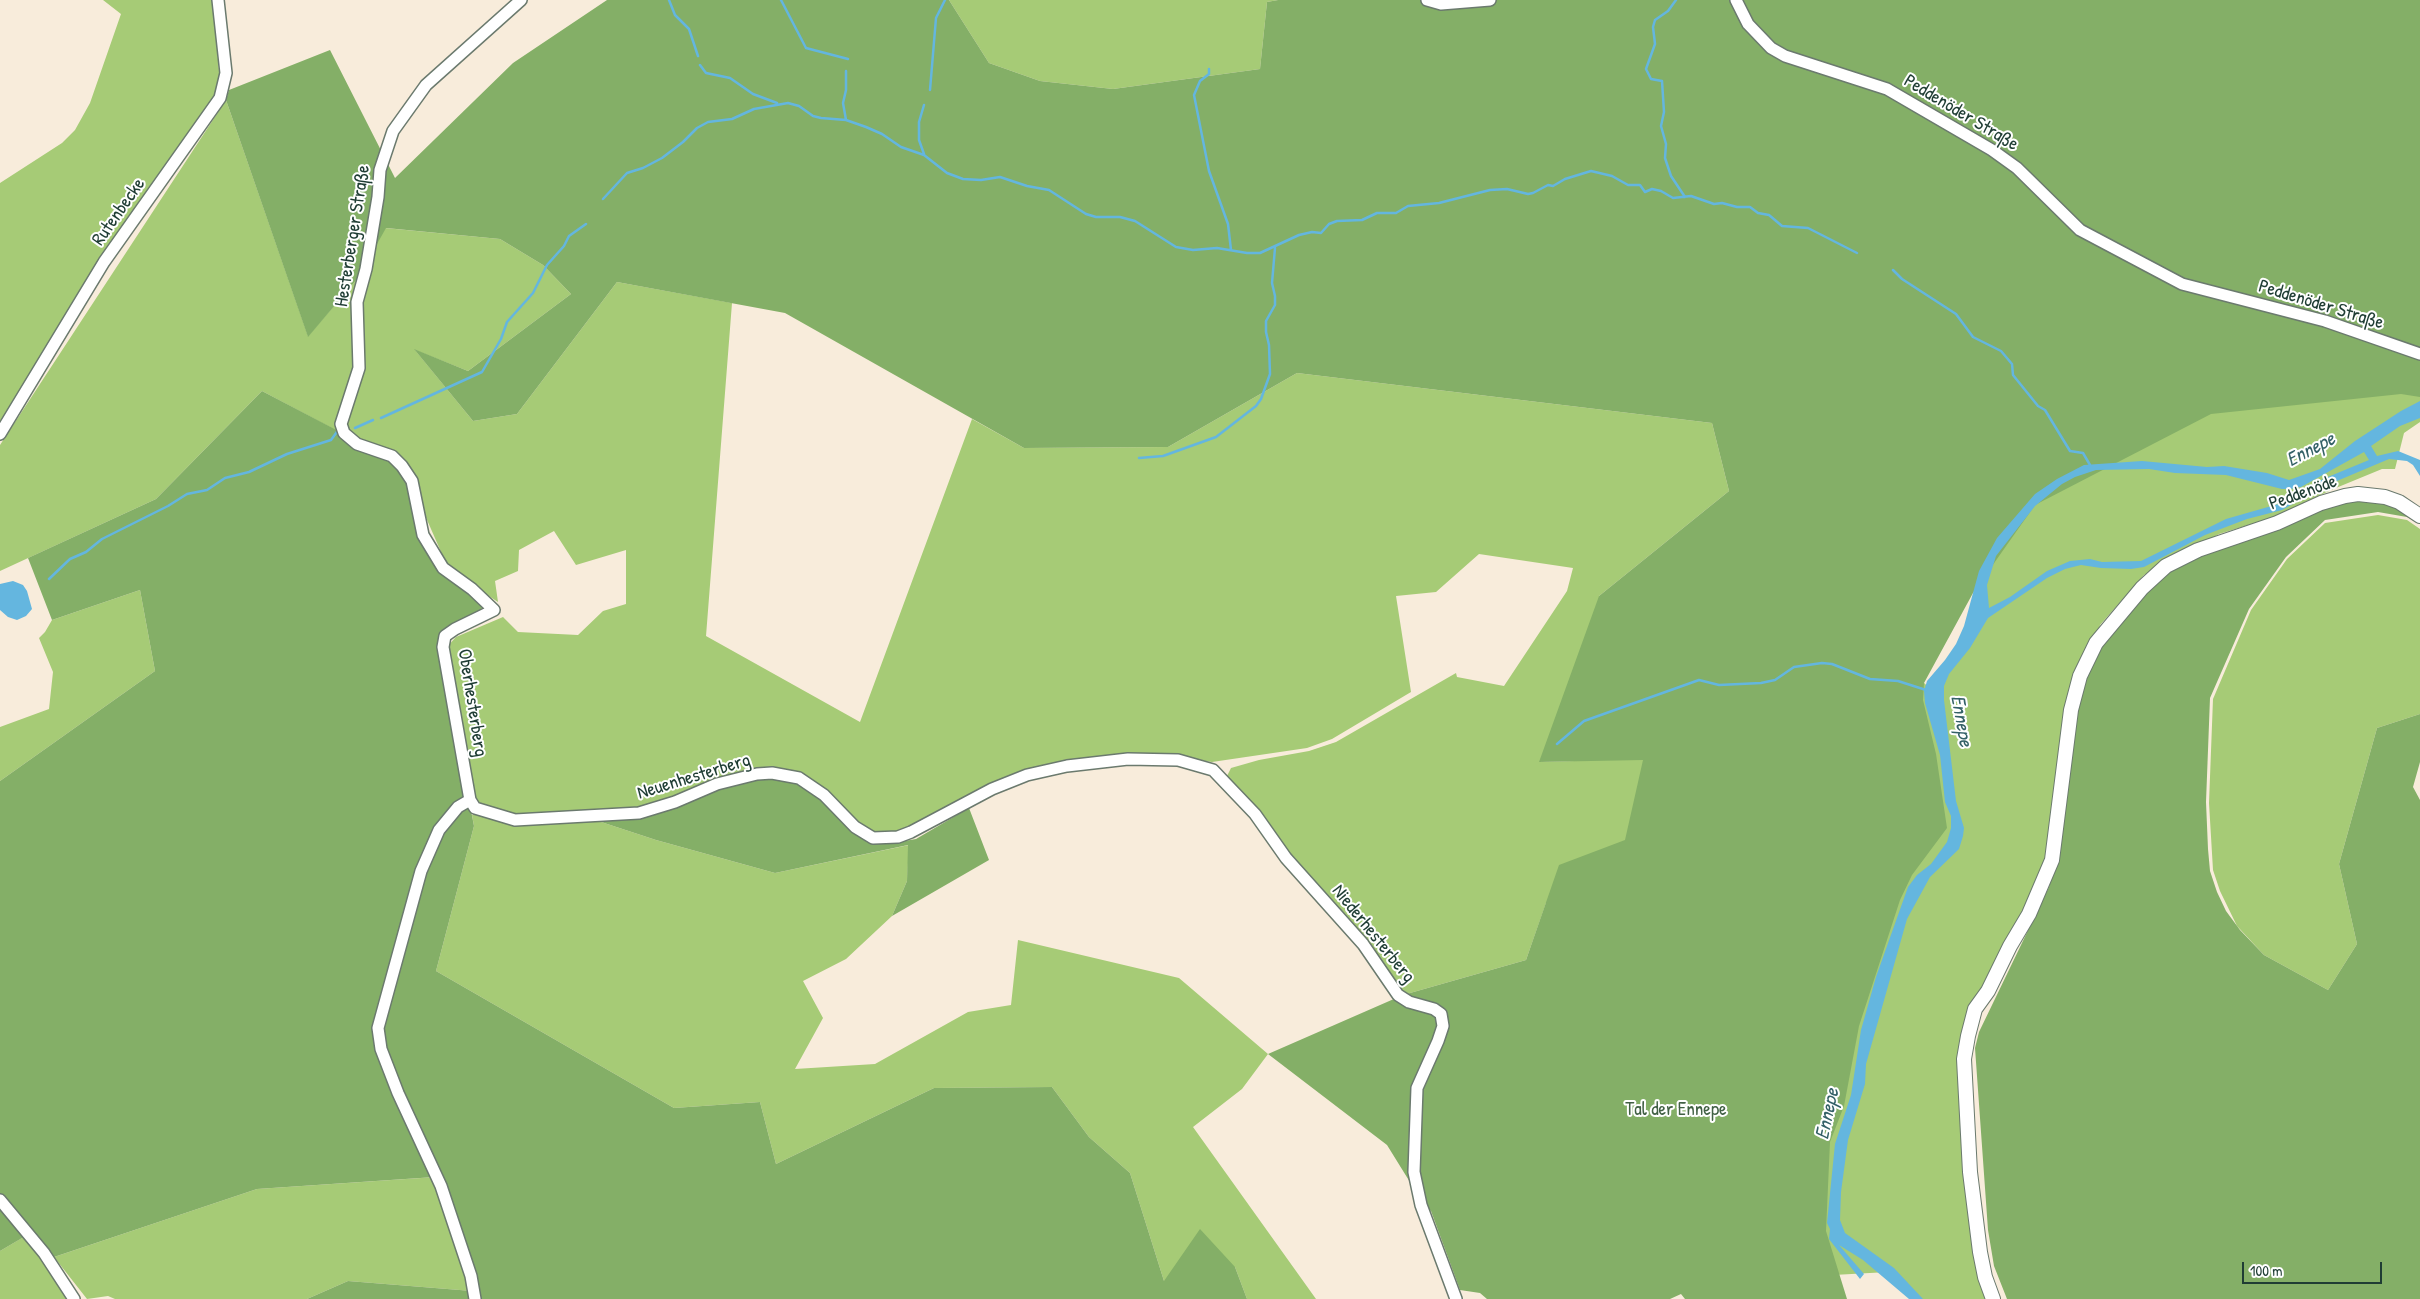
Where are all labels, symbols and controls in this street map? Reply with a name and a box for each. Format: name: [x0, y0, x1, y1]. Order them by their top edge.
street label: Peddenöder Straße: [1900, 70, 2022, 156]
street label: Hesterberger Straße: [331, 163, 375, 309]
street label: Rutenbecke: [88, 174, 150, 250]
street label: Peddenöder Straße: [2256, 275, 2386, 335]
water label: Ennepe: [2283, 427, 2339, 473]
street label: Peddenöde: [2266, 470, 2340, 516]
street label: Oberhesterberg: [452, 648, 492, 758]
water label: Ennepe: [1945, 694, 1977, 748]
street label: Neuenhesterberg: [635, 749, 753, 805]
street label: Niederhesterberg: [1326, 880, 1420, 988]
water label: Ennepe: [1811, 1086, 1845, 1142]
park label: Tal der Ennepe: [1625, 1099, 1727, 1121]
scale bar: [2245, 1252, 2385, 1284]
text: 100 m: [2250, 1260, 2283, 1281]

